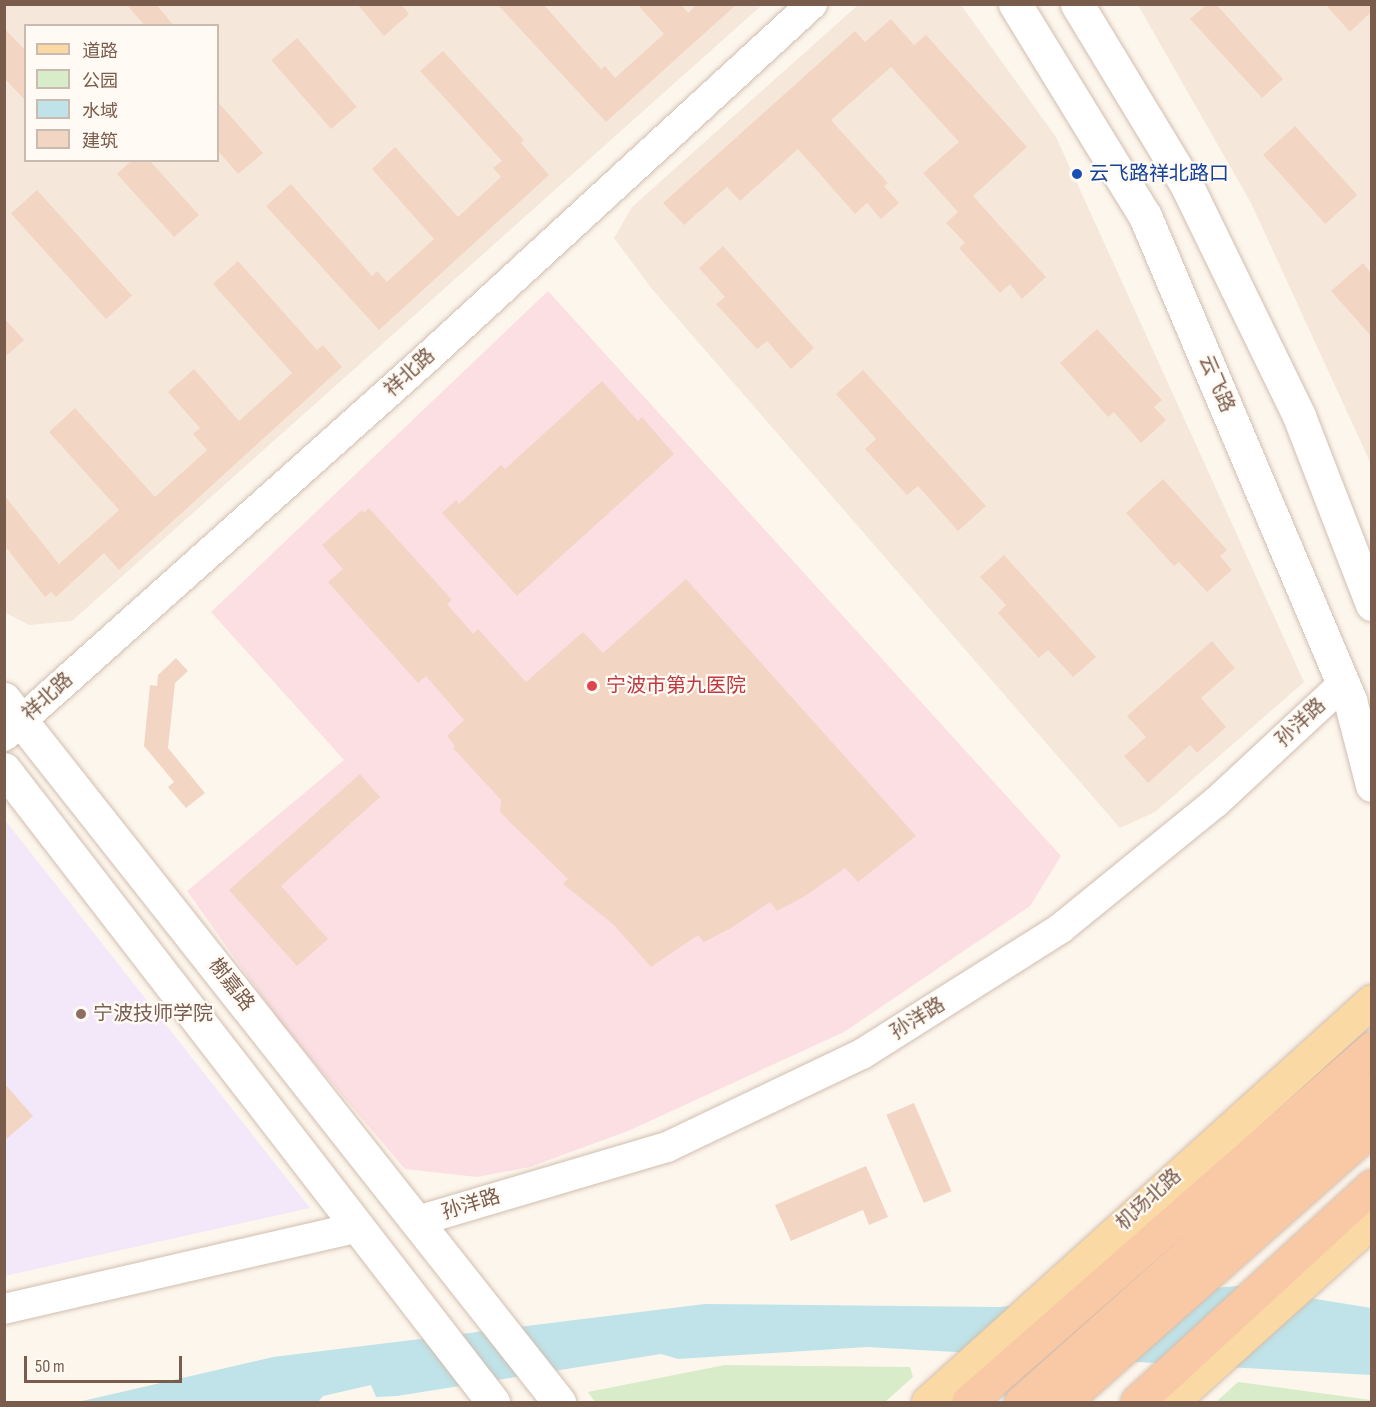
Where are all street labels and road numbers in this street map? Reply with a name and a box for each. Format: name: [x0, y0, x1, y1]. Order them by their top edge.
street label: 祥北路: [380, 344, 440, 402]
street label: 云飞路: [1193, 352, 1239, 416]
street label: 祥北路: [18, 668, 78, 726]
street label: 孙洋路: [1271, 694, 1331, 752]
street label: 榭嘉路: [203, 954, 259, 1016]
street label: 孙洋路: [886, 993, 950, 1045]
street label: 机场北路: [1111, 1164, 1187, 1236]
street label: 孙洋路: [439, 1185, 503, 1225]

